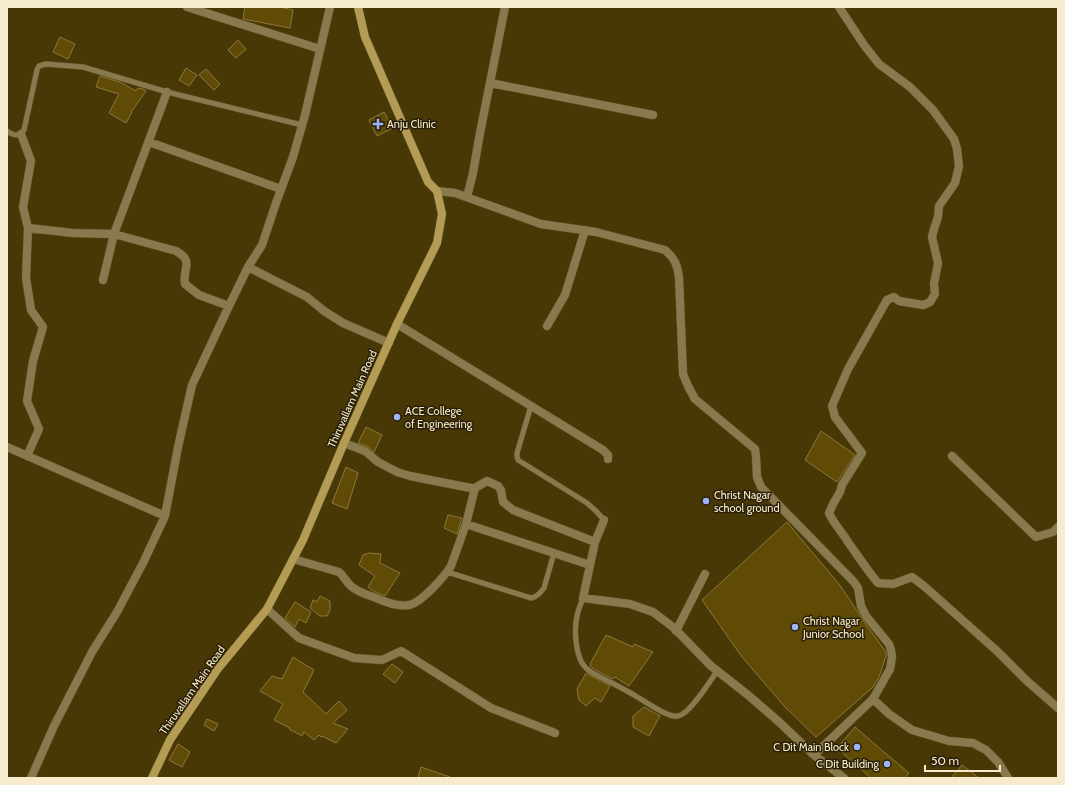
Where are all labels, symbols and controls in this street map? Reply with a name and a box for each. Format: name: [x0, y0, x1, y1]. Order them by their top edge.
place label: Anju Clinic: [387, 117, 436, 131]
marker: Anju Clinic: [372, 118, 384, 130]
street label: Thiruvallam Main Road: [324, 348, 380, 450]
place label: ACE College of Engineering: [405, 404, 473, 431]
marker: ACE College of Engineering: [392, 412, 402, 422]
place label: Christ Nagar school ground: [714, 488, 780, 515]
marker: Christ Nagar school ground: [701, 496, 711, 506]
place label: Christ Nagar Junior School: [802, 614, 864, 641]
marker: Christ Nagar Junior School: [790, 622, 800, 632]
street label: Thiruvallam Main Road: [156, 643, 228, 737]
place label: C Dit Main Block: [773, 740, 849, 754]
marker: C Dit Main Block: [852, 742, 862, 752]
scale bar: [925, 747, 1000, 773]
text: 50 m: [931, 753, 959, 768]
place label: C Dit Building: [816, 757, 880, 771]
marker: C Dit Building: [882, 759, 892, 769]

